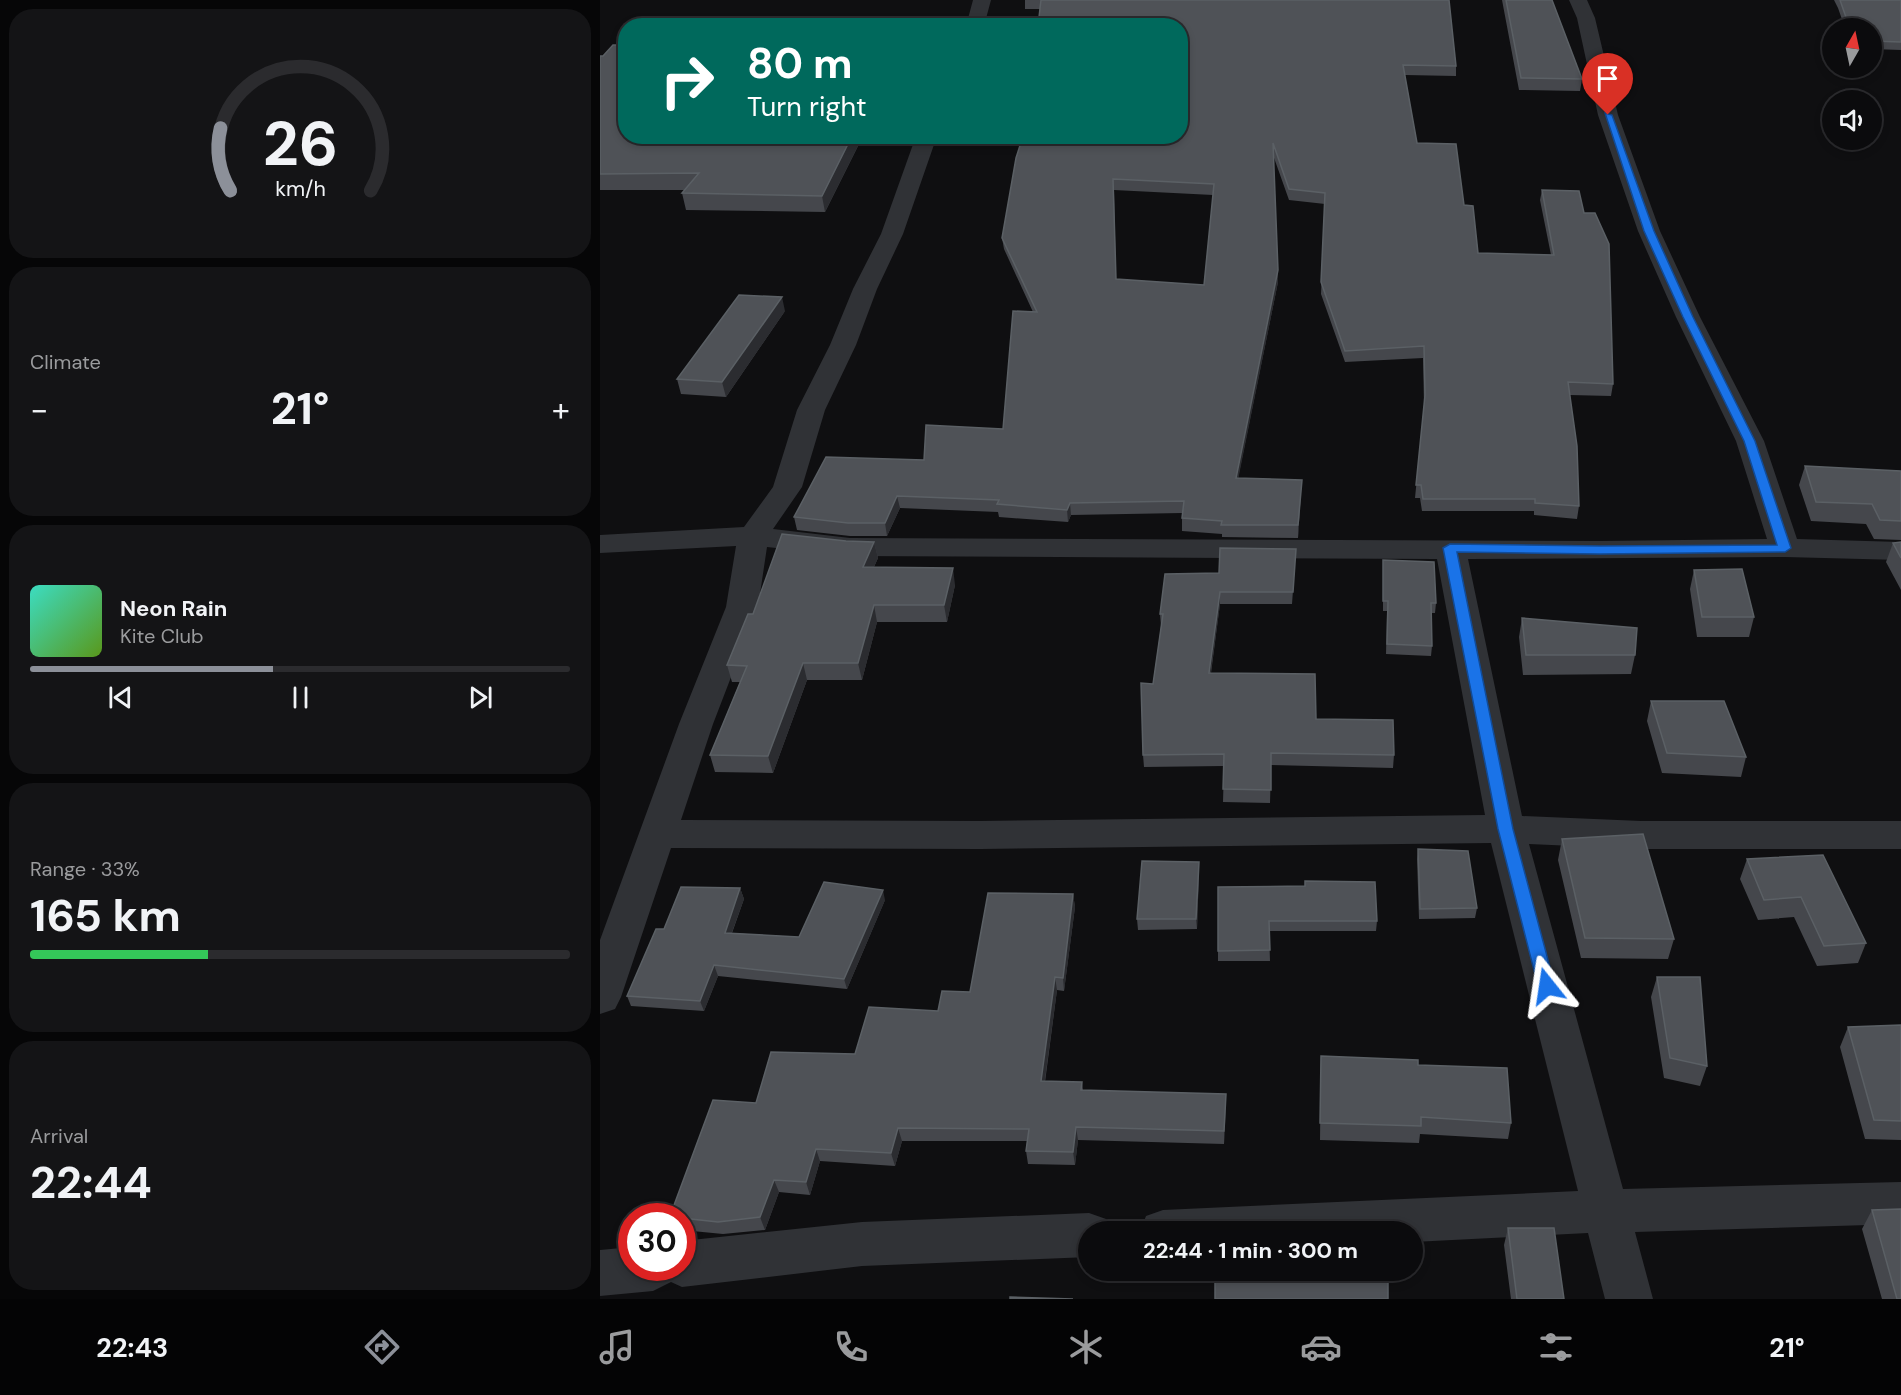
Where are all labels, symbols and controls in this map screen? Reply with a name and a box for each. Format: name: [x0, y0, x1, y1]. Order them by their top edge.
north arrow: [1822, 18, 1882, 78]
map controls: [1822, 18, 1882, 150]
text: 80 m: [747, 36, 853, 91]
icon: right: [648, 42, 726, 120]
pin: [1582, 53, 1633, 115]
icon: arrive: [1591, 62, 1624, 95]
text: Turn right: [747, 89, 867, 124]
button: sound: [1822, 90, 1882, 150]
text: 26: [262, 103, 338, 184]
text: km/h: [275, 175, 325, 203]
text: Climate: [30, 349, 101, 375]
text: 21°: [271, 379, 329, 438]
text: −: [30, 388, 48, 431]
text: +: [552, 388, 570, 431]
text: Neon Rain: [120, 594, 227, 623]
text: Kite Club: [120, 623, 204, 649]
icon: previous: [104, 681, 137, 714]
icon: pause: [284, 681, 317, 714]
icon: next: [464, 681, 497, 714]
text: Range · 33%: [30, 856, 140, 882]
text: 165 km: [30, 886, 181, 945]
position arrow: [1515, 954, 1579, 1018]
text: Arrival: [30, 1123, 88, 1149]
text: 22:44: [30, 1153, 152, 1212]
speed limit sign: 30: [618, 1203, 696, 1281]
text: 22:44 · 1 min · 300 m: [1143, 1236, 1358, 1265]
icon: directions: [361, 1326, 403, 1368]
icon: music: [596, 1326, 638, 1368]
icon: phone: [830, 1326, 872, 1368]
icon: climate: [1065, 1326, 1107, 1368]
icon: car: [1300, 1326, 1342, 1368]
icon: filters: [1535, 1326, 1577, 1368]
text: 22:43: [96, 1330, 168, 1365]
text: 21°: [1769, 1330, 1805, 1365]

